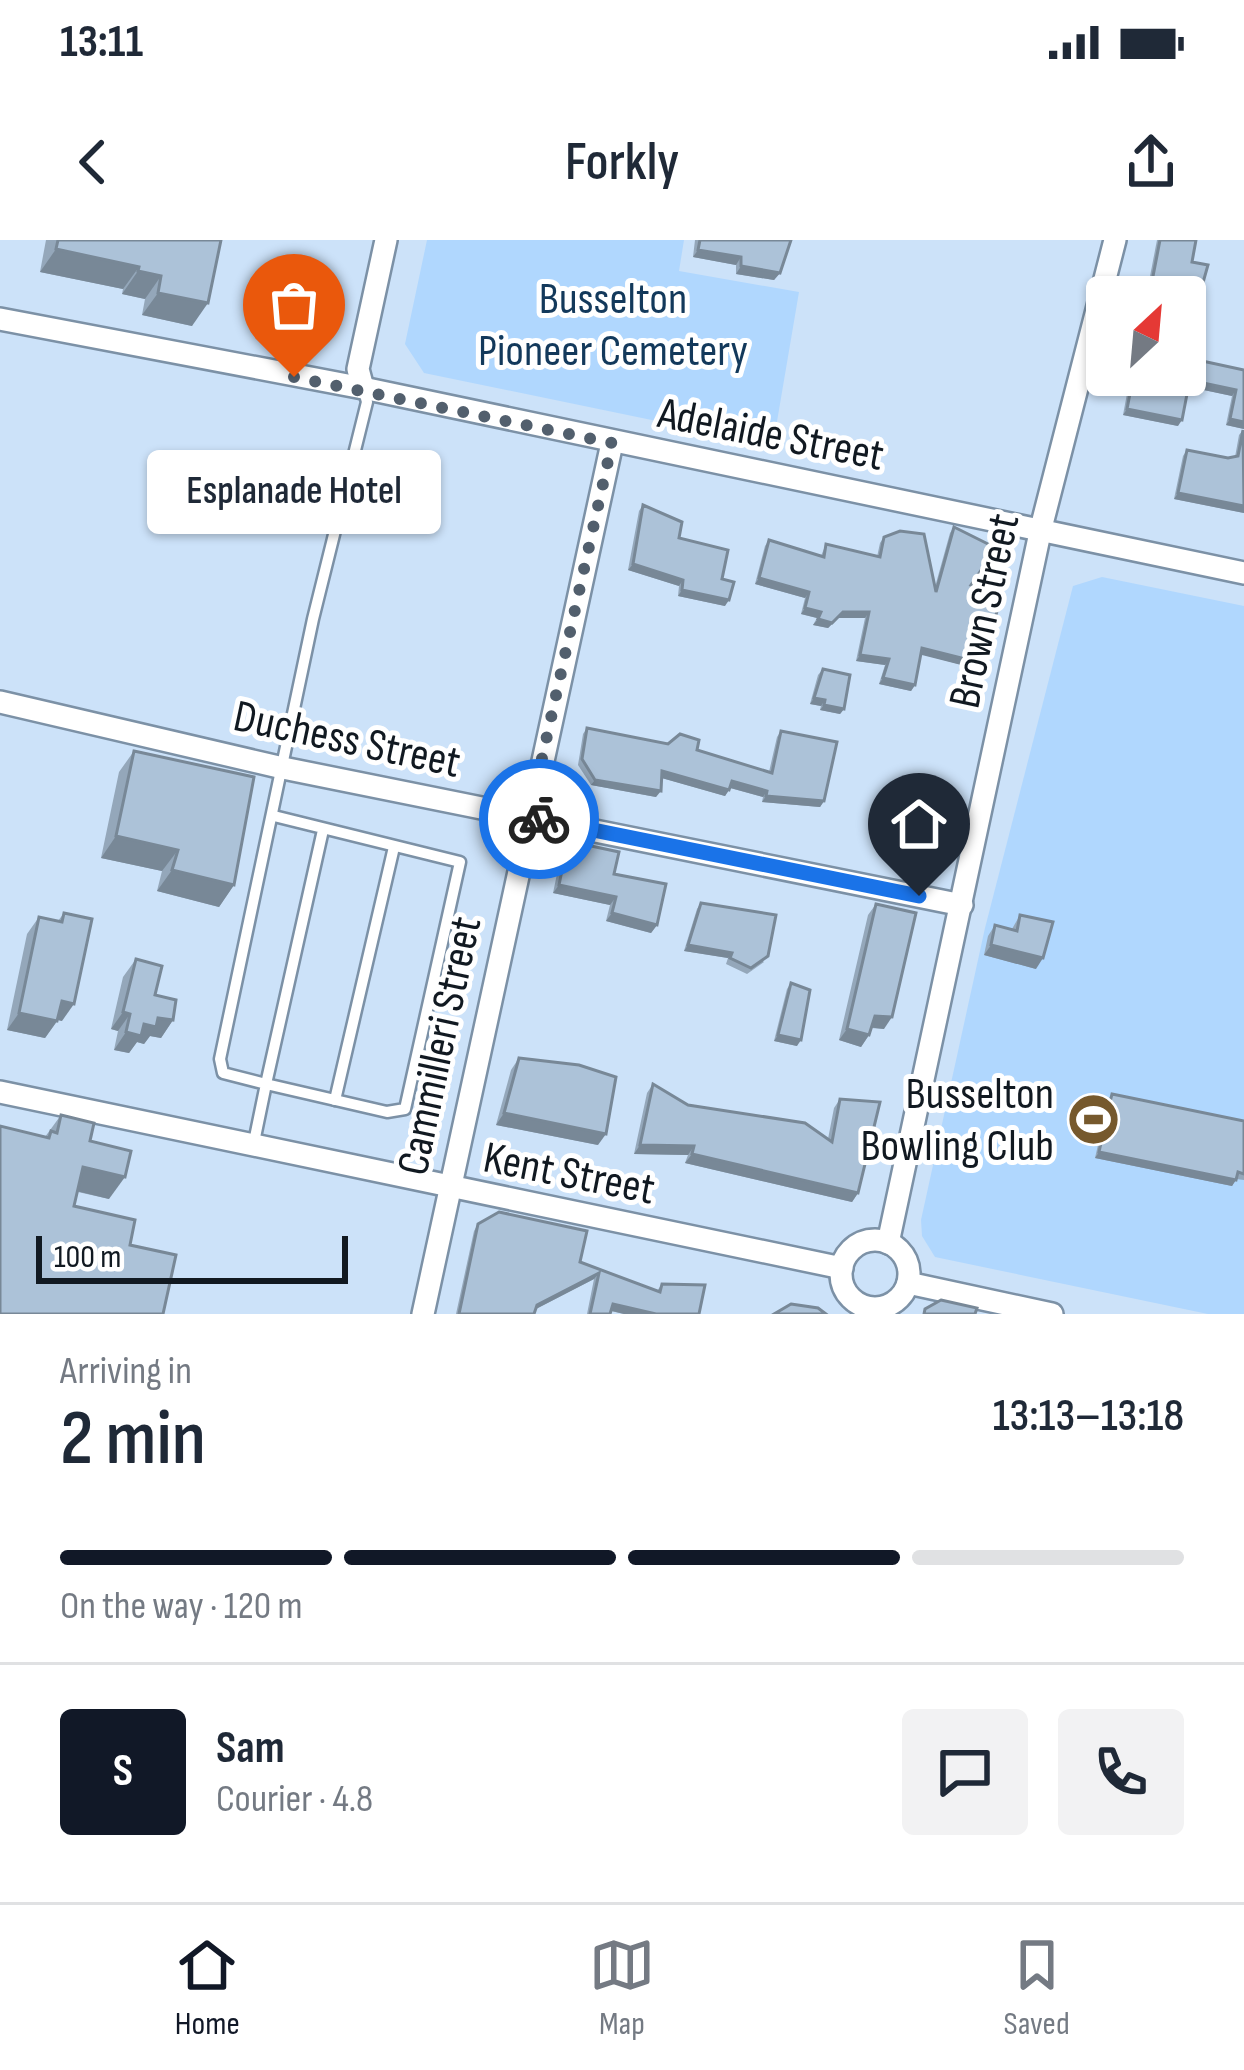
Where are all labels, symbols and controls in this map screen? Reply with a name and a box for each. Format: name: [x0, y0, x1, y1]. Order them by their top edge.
text: 13:11: [60, 15, 143, 70]
icon: back: [60, 129, 126, 195]
icon: share: [1118, 129, 1184, 195]
text: Forkly: [565, 130, 679, 195]
pin: [243, 254, 345, 377]
icon: bag: [261, 272, 327, 338]
park label: Busselton Pioneer Cemetery: [478, 272, 748, 379]
north arrow: [1086, 276, 1206, 396]
map controls: [1086, 276, 1206, 396]
street label: Adelaide Street: [653, 386, 888, 484]
callout: Esplanade Hotel: [147, 449, 441, 533]
text: Esplanade Hotel: [186, 468, 402, 515]
street label: Brown Street: [938, 509, 1032, 713]
street label: Duchess Street: [229, 689, 465, 791]
courier: [479, 759, 599, 879]
pin: [868, 773, 970, 896]
icon: bike: [506, 786, 572, 852]
icon: home: [886, 791, 952, 857]
street label: Cammilleri Street: [386, 912, 494, 1180]
place label: Busselton Bowling Club: [860, 1067, 1054, 1174]
sports icon: Busselton Bowling Club: [1065, 1092, 1121, 1148]
street label: Kent Street: [479, 1130, 659, 1218]
scale bar: [36, 1230, 348, 1283]
text: 100 m: [54, 1237, 121, 1277]
text: Arriving in: [60, 1348, 192, 1395]
text: 13:13–13:18: [993, 1389, 1184, 1444]
text: 2 min: [60, 1393, 206, 1486]
text: On the way · 120 m: [60, 1583, 302, 1630]
button: chat: [902, 1709, 1028, 1835]
button: phone: [1058, 1709, 1184, 1835]
text: Sam: [216, 1721, 285, 1776]
text: S: [113, 1744, 133, 1799]
text: Courier · 4.8: [216, 1776, 373, 1823]
tab: Home: [174, 1932, 240, 2044]
tab: Map: [589, 1932, 655, 2044]
tab: Saved: [1004, 1932, 1070, 2044]

